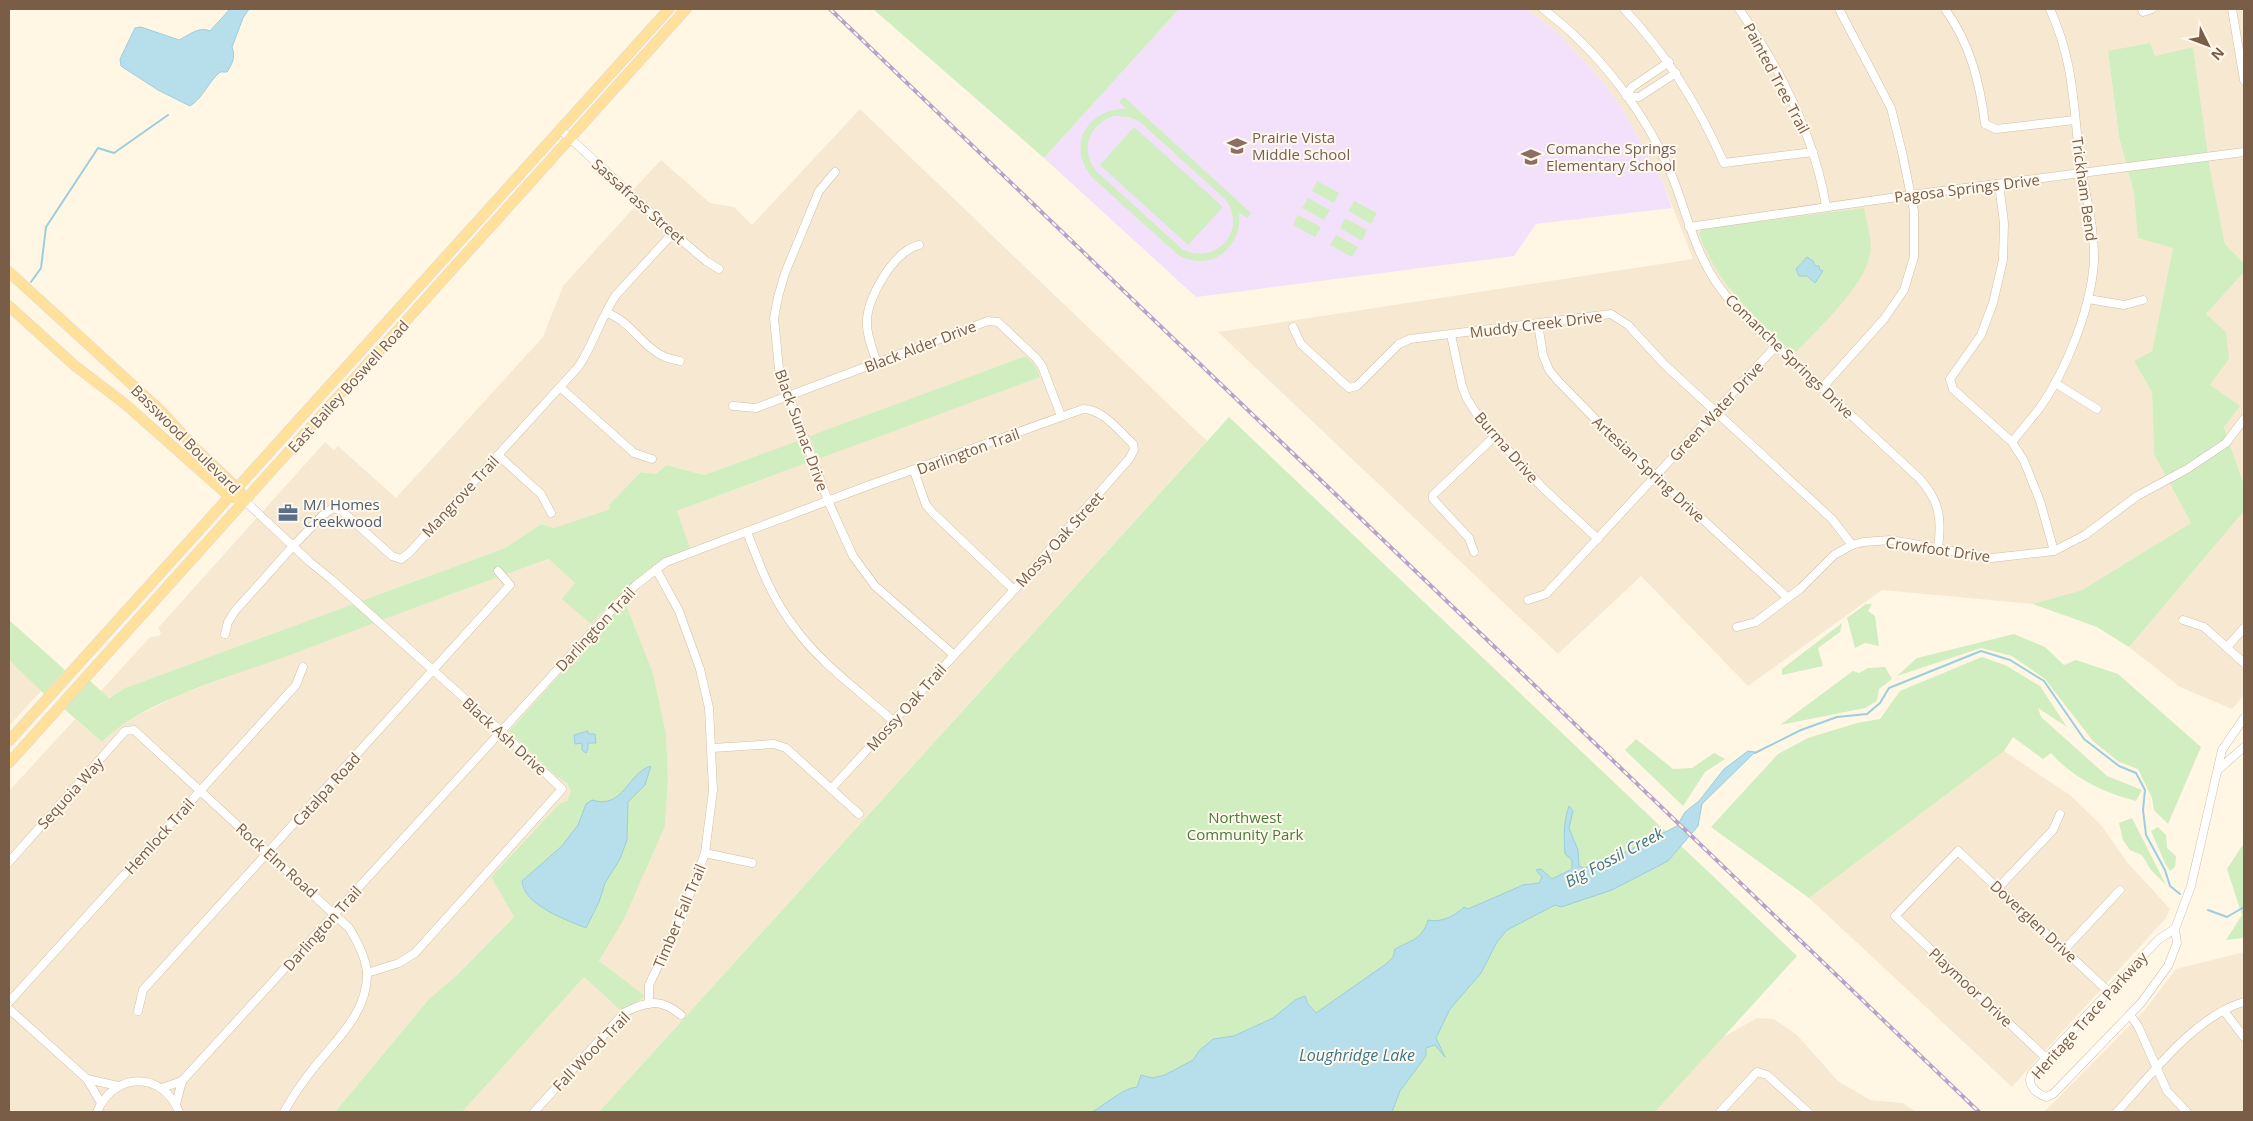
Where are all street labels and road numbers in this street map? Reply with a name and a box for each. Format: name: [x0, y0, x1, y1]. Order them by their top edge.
street label: Painted Tree Trail: [1739, 19, 1815, 137]
street label: Trickham Bend: [2068, 136, 2102, 242]
street label: Sassafrass Street: [588, 154, 690, 248]
street label: Pagosa Springs Drive: [1893, 169, 2041, 207]
street label: Comanche Springs Drive: [1722, 289, 1858, 423]
street label: Muddy Creek Drive: [1469, 306, 1603, 342]
street label: Black Alder Drive: [861, 315, 979, 377]
street label: East Bailey Boswell Road: [283, 316, 413, 456]
street label: Green Water Drive: [1664, 357, 1768, 465]
street label: Black Sumac Drive: [771, 366, 833, 494]
street label: Basswood Boulevard: [127, 380, 245, 498]
street label: Burma Drive: [1471, 407, 1543, 487]
street label: Artesian Spring Drive: [1588, 412, 1710, 526]
street label: Darlington Trail: [914, 423, 1022, 479]
street label: Mangrove Trail: [417, 451, 503, 541]
street label: Mossy Oak Street: [1011, 487, 1107, 591]
street label: Crowfoot Drive: [1884, 532, 1992, 566]
street label: Darlington Trail: [551, 583, 639, 675]
street label: Mossy Oak Trail: [862, 659, 950, 755]
street label: Black Ash Drive: [458, 693, 552, 779]
street label: Catalpa Road: [288, 748, 364, 830]
street label: Sequoia Way: [33, 753, 108, 833]
street label: Hemlock Trail: [120, 794, 198, 878]
street label: Rock Elm Road: [232, 818, 322, 902]
street label: Timber Fall Trail: [648, 861, 710, 971]
street label: Doverglen Drive: [1986, 875, 2082, 967]
street label: Darlington Trail: [278, 881, 366, 975]
street label: Playmoor Drive: [1925, 943, 2017, 1031]
street label: Heritage Trace Parkway: [2026, 947, 2152, 1083]
street label: Fall Wood Trail: [548, 1007, 634, 1095]

